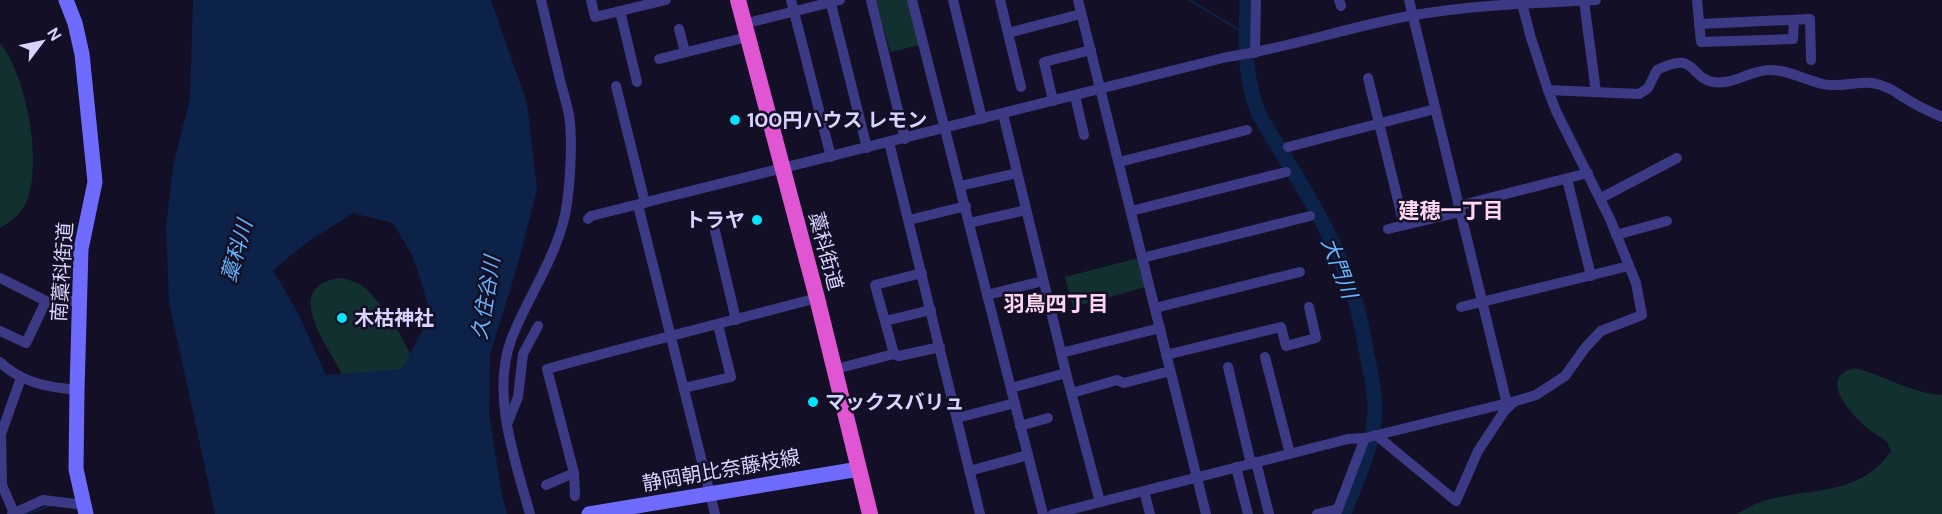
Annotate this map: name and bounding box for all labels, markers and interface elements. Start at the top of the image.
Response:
north arrow [12,12,72,72]
text: N [42,24,66,45]
place label: 100円ハウス レモン [747,107,927,133]
marker: 100円ハウス レモン [728,113,742,127]
district label: 建穂一丁目 [1399,197,1504,225]
place label: トラヤ [685,207,745,233]
street label: 藁科街道 [803,209,849,293]
marker: トラヤ [750,213,764,227]
water label: 藁科川 [215,215,260,285]
street label: 南藁科街道 [46,221,78,323]
water label: 大門川 [1315,234,1364,304]
water label: 久住谷川 [466,252,507,342]
district label: 羽鳥四丁目 [1004,290,1109,318]
place label: 木枯神社 [354,305,434,331]
marker: 木枯神社 [335,311,349,325]
place label: マックスバリュ [825,389,964,415]
marker: マックスバリュ [806,395,820,409]
street label: 静岡朝比奈藤枝線 [640,443,802,497]

